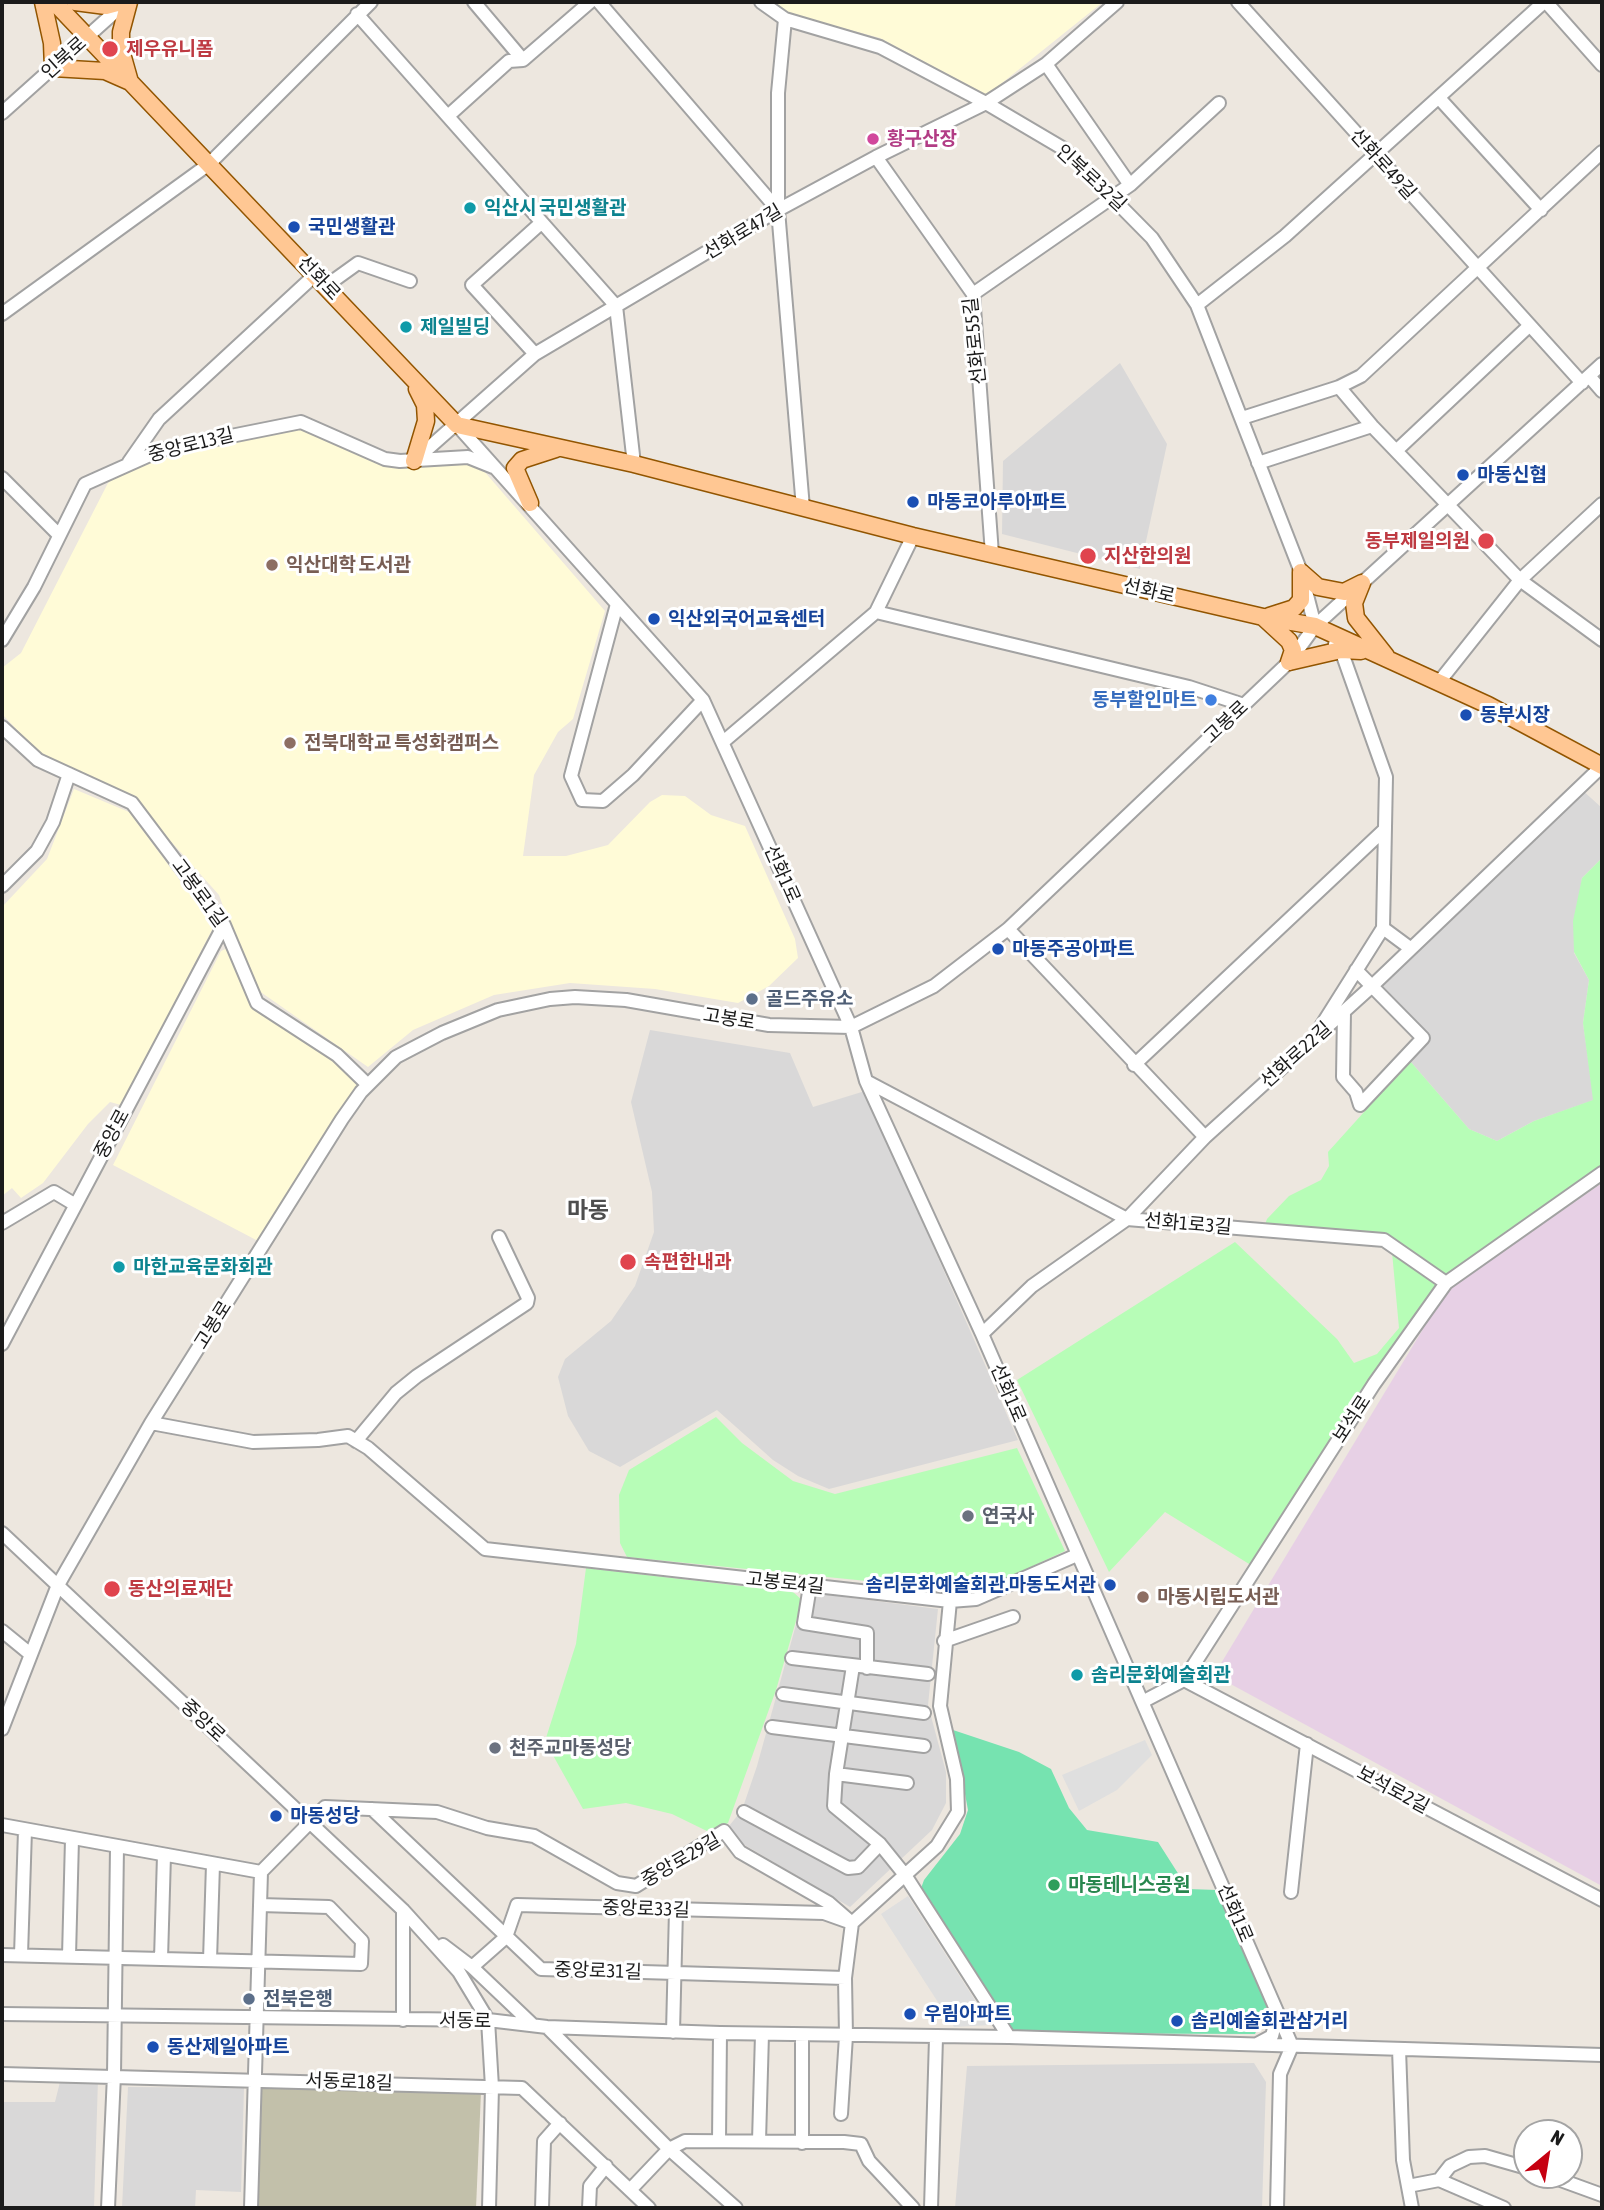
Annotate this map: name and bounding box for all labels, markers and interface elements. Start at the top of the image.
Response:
street label: 인북로 [37,32,91,84]
place label: 제우유니폼 [126,38,213,60]
marker: 제우유니폼 [100,39,120,59]
street label: 선화로49길 [1345,124,1421,204]
place label: 황구산장 [887,128,957,150]
marker: 황구산장 [865,131,881,147]
street label: 인북로32길 [1051,140,1131,216]
place label: 익산시 국민생활관 [484,197,626,219]
marker: 익산시 국민생활관 [462,200,478,216]
street label: 선화로47길 [700,200,786,264]
place label: 국민생활관 [308,216,395,238]
marker: 국민생활관 [286,219,302,235]
street label: 선화로 [293,251,345,305]
street label: 선화로55길 [959,296,991,386]
place label: 제일빌딩 [420,316,490,338]
marker: 제일빌딩 [398,319,414,335]
street label: 중앙로13길 [146,423,236,467]
place label: 마동신협 [1477,464,1547,486]
marker: 마동신협 [1455,467,1471,483]
place label: 마동코아루아파트 [927,491,1067,513]
marker: 마동코아루아파트 [905,494,921,510]
place label: 동부제일의원 [1365,530,1470,552]
marker: 동부제일의원 [1476,531,1496,551]
place label: 지산한의원 [1104,545,1191,567]
marker: 지산한의원 [1078,546,1098,566]
place label: 익산대학 도서관 [286,554,411,576]
marker: 익산대학 도서관 [264,557,280,573]
street label: 선화로 [1121,574,1177,608]
place label: 익산외국어교육센터 [668,608,825,630]
marker: 익산외국어교육센터 [646,611,662,627]
place label: 동부할인마트 [1092,689,1197,711]
marker: 동부할인마트 [1203,692,1219,708]
street label: 고봉로 [1199,696,1253,748]
place label: 동부시장 [1480,704,1550,726]
marker: 동부시장 [1458,707,1474,723]
place label: 전북대학교 특성화캠퍼스 [304,732,499,754]
marker: 전북대학교 특성화캠퍼스 [282,735,298,751]
street label: 선화1로 [759,841,805,907]
street label: 고봉로1길 [167,854,231,932]
place label: 마동주공아파트 [1012,938,1134,960]
marker: 마동주공아파트 [990,941,1006,957]
place label: 골드주유소 [766,988,853,1010]
marker: 골드주유소 [744,991,760,1007]
street label: 고봉로 [701,1004,757,1034]
street label: 선화로22길 [1256,1017,1336,1093]
street label: 중앙로 [90,1105,134,1163]
district label: 마동 [567,1197,609,1225]
street label: 선화1로3길 [1143,1209,1233,1239]
place label: 속편한내과 [644,1251,731,1273]
marker: 속편한내과 [618,1252,638,1272]
place label: 마한교육문화회관 [133,1256,273,1278]
marker: 마한교육문화회관 [111,1259,127,1275]
street label: 고봉로 [189,1297,237,1353]
street label: 선화1로 [986,1360,1030,1426]
street label: 보석로 [1328,1391,1376,1447]
place label: 연국사 [982,1505,1034,1527]
marker: 연국사 [960,1508,976,1524]
street label: 고봉로4길 [745,1568,825,1598]
place label: 솜리문화예술회관.마동도서관 [865,1574,1096,1596]
marker: 솜리문화예술회관.마동도서관 [1102,1577,1118,1593]
place label: 동산의료재단 [128,1578,233,1600]
marker: 동산의료재단 [102,1579,122,1599]
place label: 마동시립도서관 [1157,1586,1279,1608]
marker: 마동시립도서관 [1135,1589,1151,1605]
place label: 솜리문화예술회관 [1091,1664,1231,1686]
marker: 솜리문화예술회관 [1069,1667,1085,1683]
street label: 중앙로 [176,1695,230,1747]
place label: 천주교마동성당 [509,1737,631,1759]
marker: 천주교마동성당 [487,1740,503,1756]
street label: 보석로2길 [1353,1761,1433,1819]
place label: 마동성당 [290,1805,360,1827]
marker: 마동성당 [268,1808,284,1824]
street label: 중앙로29길 [637,1828,725,1892]
place label: 마동테니스공원 [1068,1874,1190,1896]
marker: 마동테니스공원 [1046,1877,1062,1893]
street label: 선화1로 [1213,1880,1257,1946]
street label: 중앙로33길 [602,1896,690,1922]
street label: 중앙로31길 [554,1958,642,1984]
place label: 전북은행 [263,1988,333,2010]
marker: 전북은행 [241,1991,257,2007]
place label: 우림아파트 [924,2003,1011,2025]
marker: 우림아파트 [902,2006,918,2022]
street label: 서동로 [439,2009,491,2033]
place label: 솜리예술회관삼거리 [1191,2010,1348,2032]
marker: 솜리예술회관삼거리 [1169,2013,1185,2029]
place label: 동산제일아파트 [167,2036,289,2058]
marker: 동산제일아파트 [145,2039,161,2055]
street label: 서동로18길 [305,2069,393,2095]
north arrow [1513,2119,1583,2189]
text: N [1547,2125,1568,2150]

